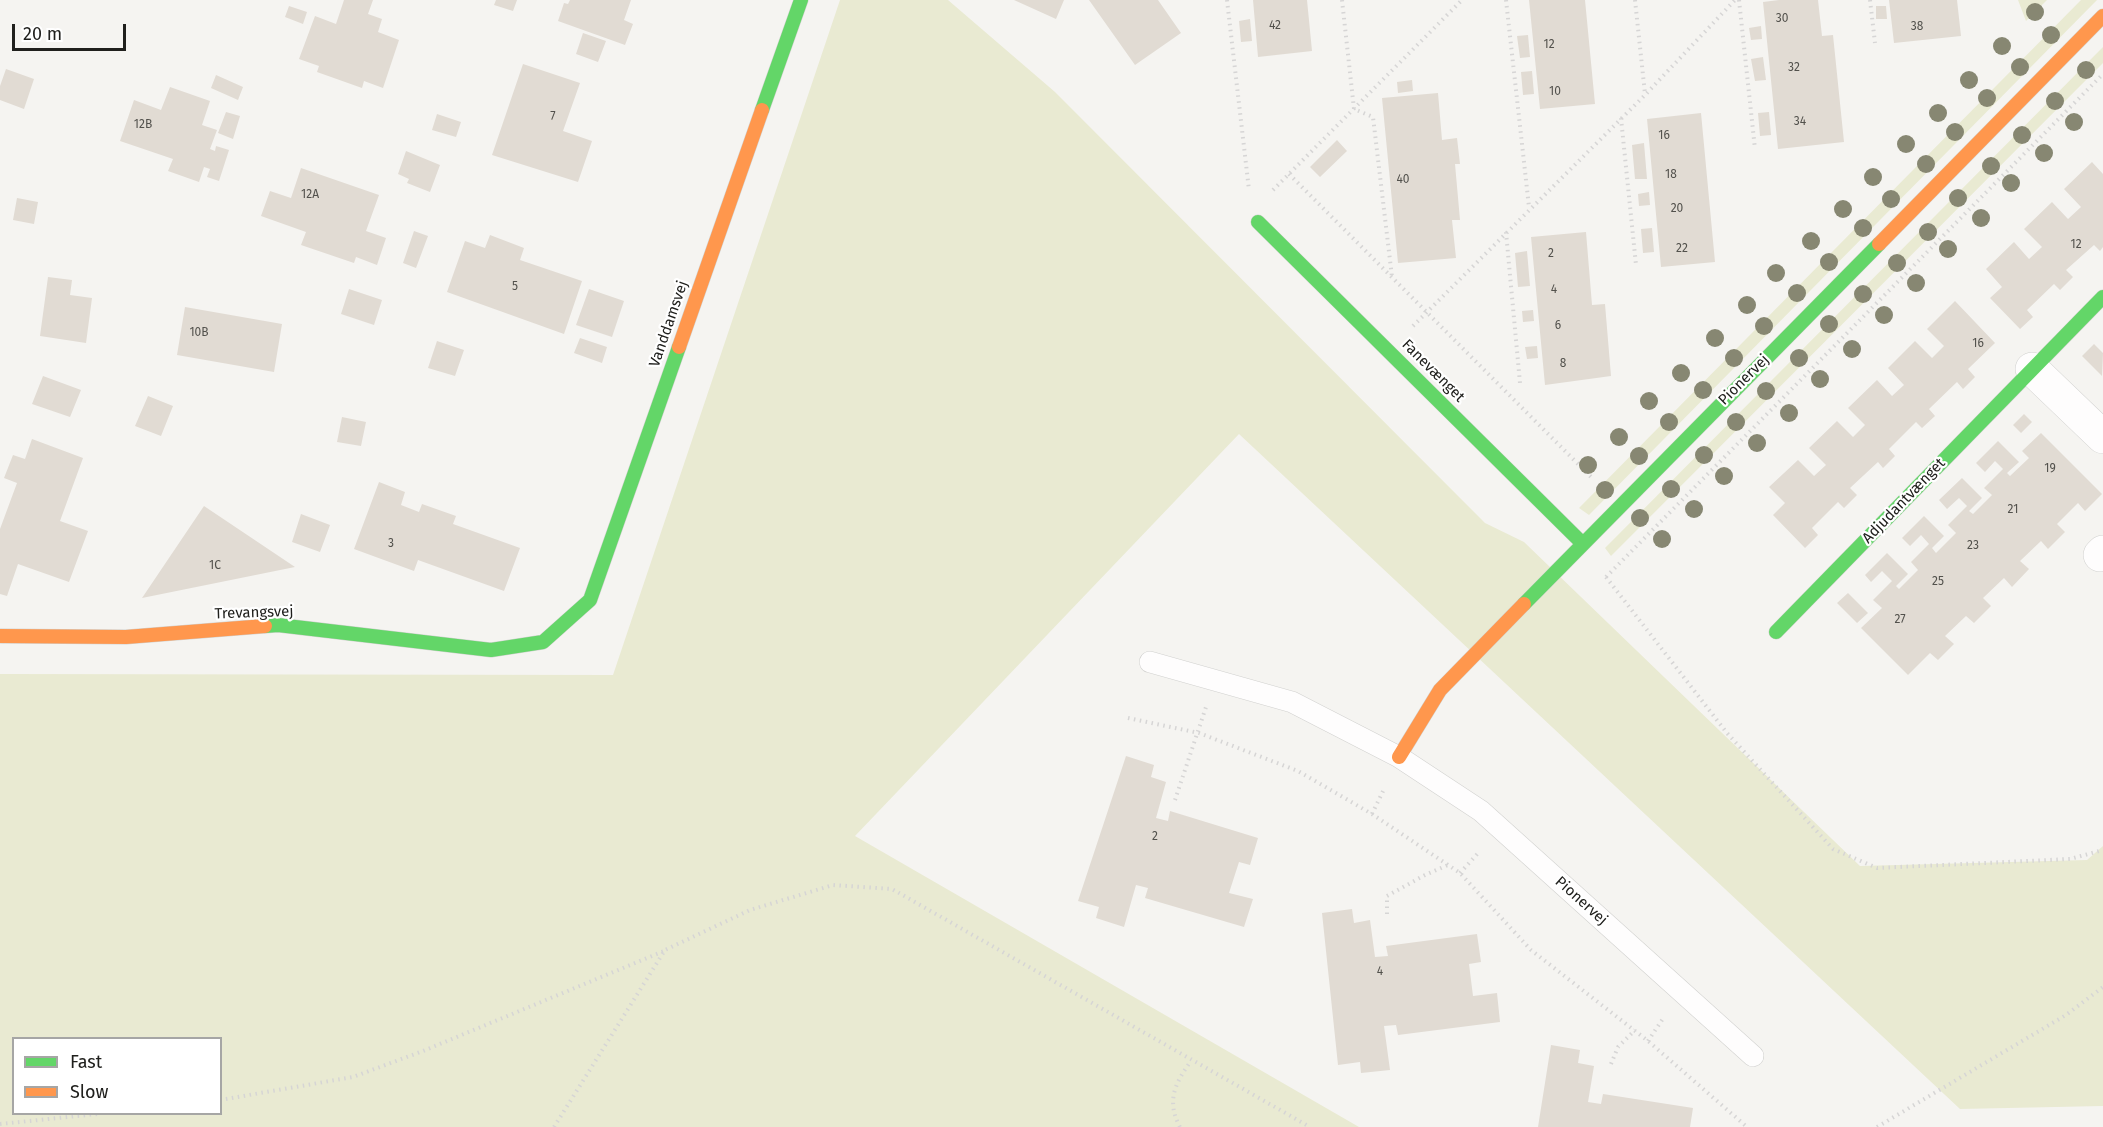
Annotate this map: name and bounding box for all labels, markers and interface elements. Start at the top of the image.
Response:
scale bar [15,12,129,50]
house number: 30 [1776,12,1788,26]
house number: 42 [1269,19,1281,33]
house number: 38 [1911,20,1923,34]
text: 20 m [23,23,62,45]
house number: 12 [1543,38,1555,52]
house number: 32 [1788,61,1800,75]
house number: 10 [1549,85,1561,99]
house number: 7 [550,110,556,124]
house number: 34 [1794,115,1806,129]
house number: 12B [134,118,152,132]
house number: 16 [1658,129,1670,143]
house number: 18 [1665,168,1677,182]
house number: 40 [1396,173,1410,187]
house number: 12A [301,188,319,202]
house number: 20 [1671,202,1683,216]
house number: 12 [2070,238,2082,252]
house number: 22 [1676,242,1688,256]
house number: 2 [1548,247,1554,261]
street label: Vanddamsvej [646,278,692,370]
house number: 5 [512,280,518,294]
house number: 4 [1551,283,1557,297]
house number: 6 [1555,319,1561,333]
house number: 10B [189,326,209,340]
street label: Fanevænget [1398,336,1468,406]
house number: 16 [1972,337,1984,351]
street label: Pionervej [1715,351,1773,409]
house number: 8 [1560,357,1566,371]
street label: Adjudantvænget [1859,455,1949,547]
house number: 19 [2044,462,2056,476]
house number: 21 [2008,503,2018,517]
house number: 3 [388,537,394,551]
house number: 23 [1967,539,1979,553]
house number: 1C [209,559,221,573]
house number: 25 [1932,575,1944,589]
street label: Trevangsvej [214,603,294,623]
house number: 27 [1894,613,1906,627]
house number: 2 [1152,830,1158,844]
street label: Pionervej [1551,873,1611,929]
house number: 4 [1377,965,1383,979]
legend [12,1037,222,1115]
text: Fast [70,1051,102,1073]
text: Slow [70,1081,108,1103]

